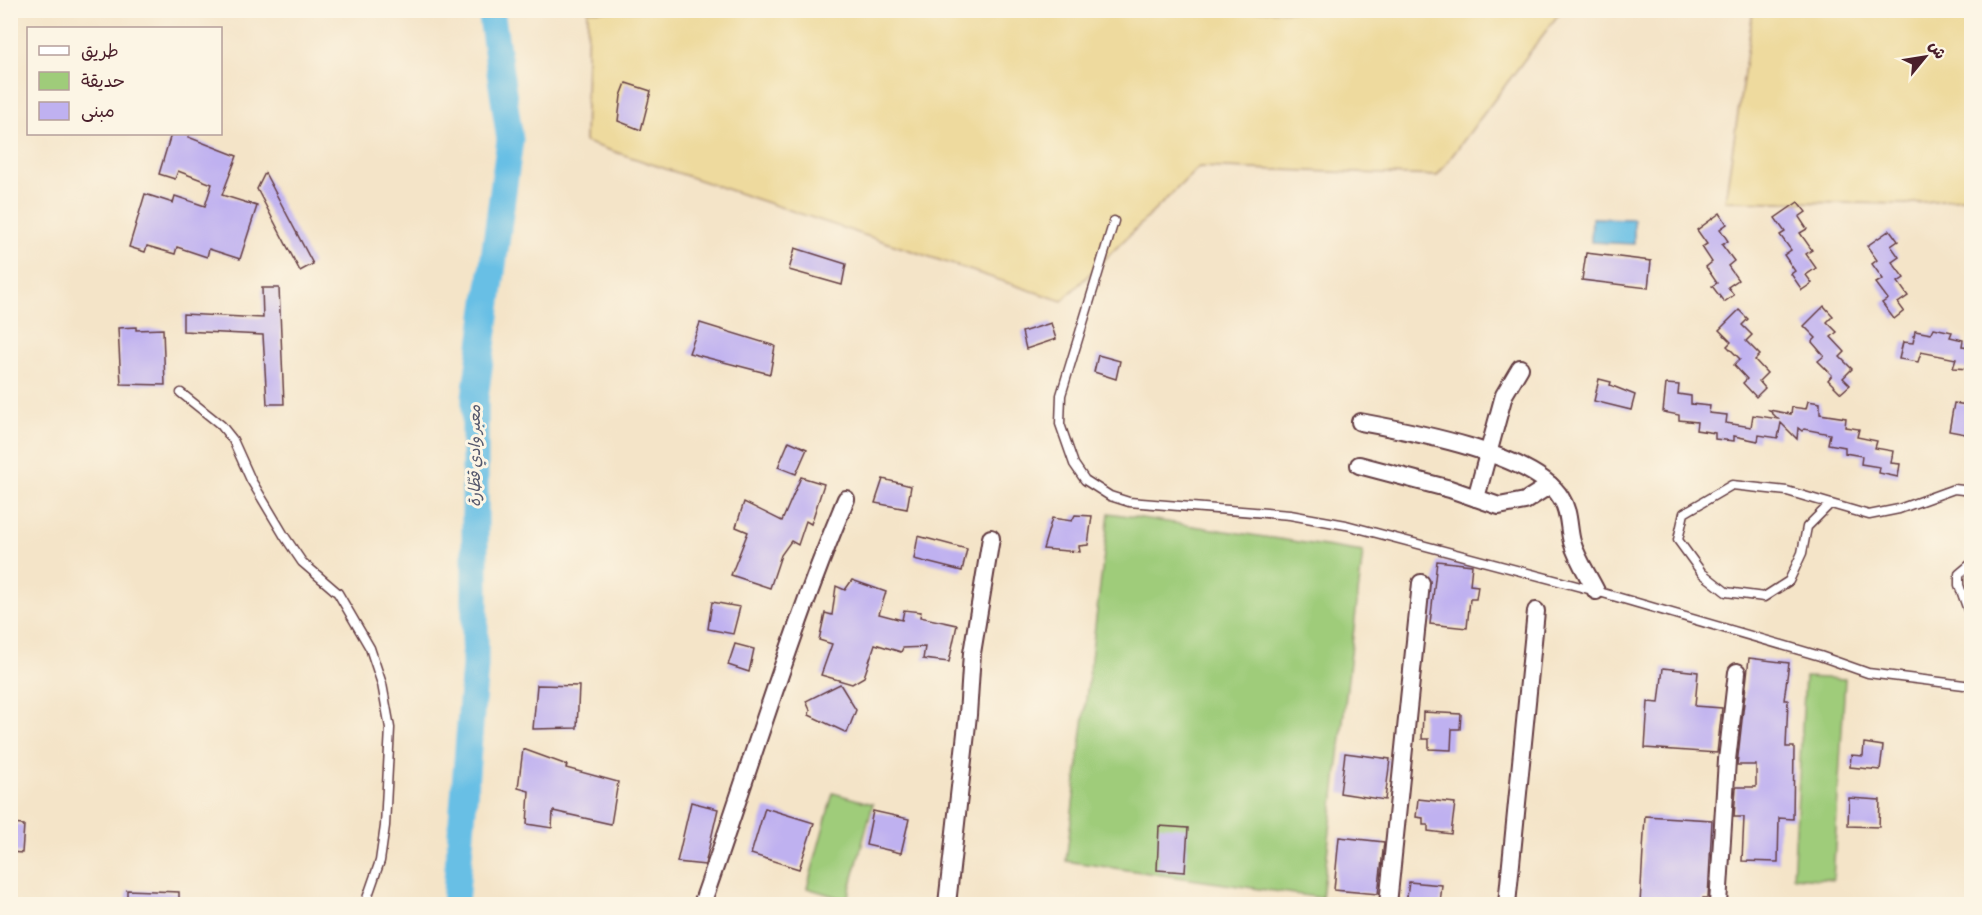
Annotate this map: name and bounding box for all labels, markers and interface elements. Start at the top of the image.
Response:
legend [27,27,222,135]
north arrow [1895,27,1955,87]
text: ش [1924,37,1950,63]
text: طريق [81,40,119,63]
text: حديقة [81,70,125,93]
text: مبنى [81,100,115,123]
water label: معبر وادي قطّارة [465,404,486,507]

